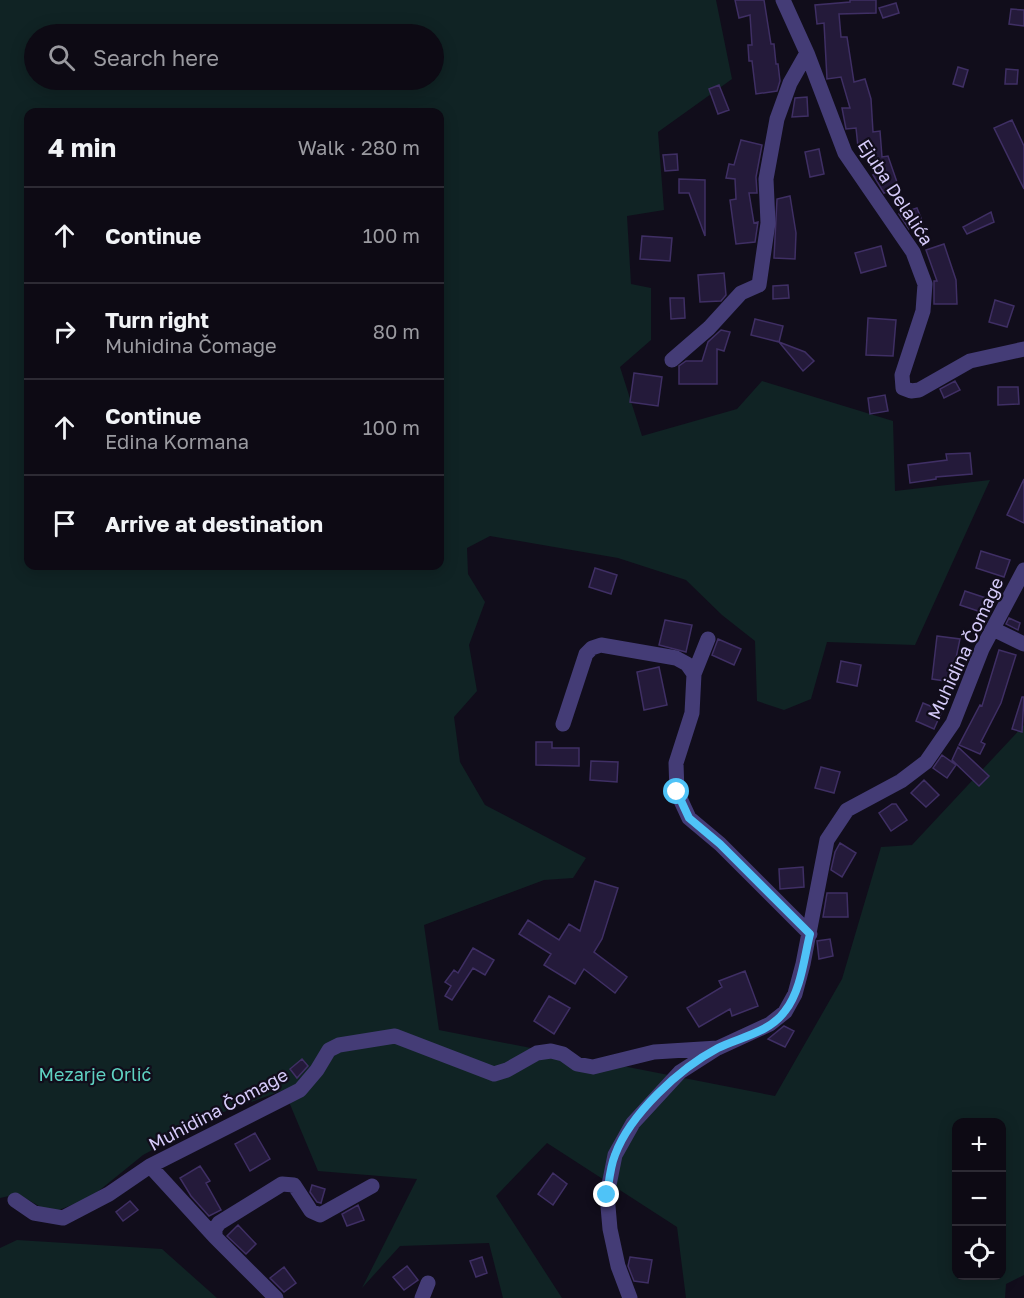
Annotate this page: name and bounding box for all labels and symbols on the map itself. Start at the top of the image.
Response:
street label: Ejuba Delalića [854,135,938,249]
street label: Muhidina Čomage [922,573,1008,723]
route start [663,778,689,804]
park label: Mezarje Orlić [39,1063,152,1085]
street label: Muhidina Čomage [145,1063,291,1155]
route end [593,1181,619,1207]

